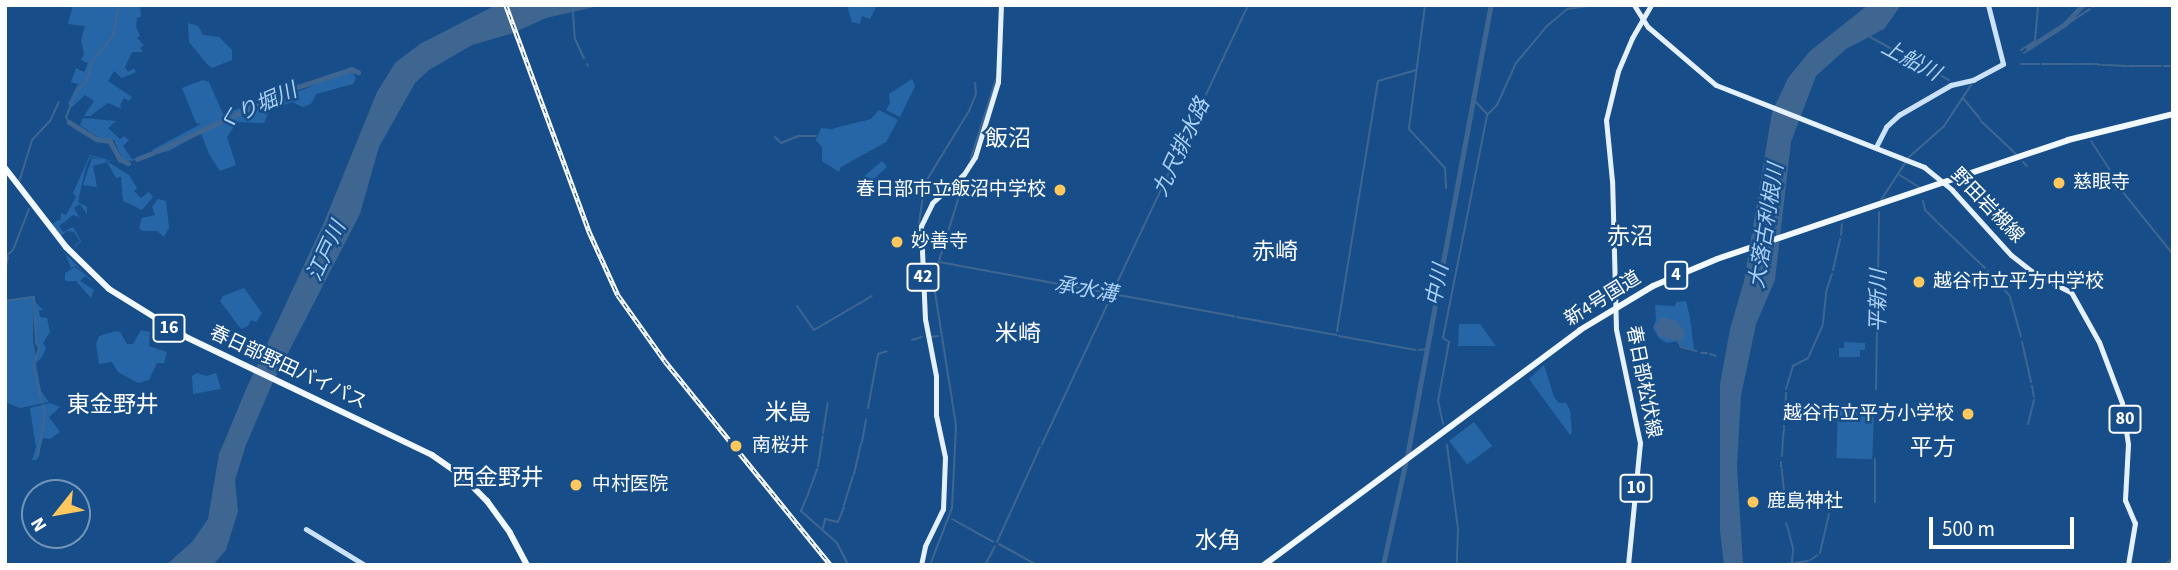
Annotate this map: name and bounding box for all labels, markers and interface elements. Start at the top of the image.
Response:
water label: 上船川 [1877,34,1945,86]
water label: くり堀川 [214,77,300,135]
water label: 九尺排水路 [1147,94,1215,200]
district label: 飯沼 [985,125,1031,153]
water label: 大落古利根川 [1744,162,1788,290]
street label: 野田岩槻線 [1946,164,2028,248]
place label: 慈眼寺 [2073,172,2130,194]
marker: 慈眼寺 [2051,175,2067,191]
place label: 春日部市立飯沼中学校 [856,179,1046,201]
marker: 春日部市立飯沼中学校 [1052,182,1068,198]
water label: 江戸川 [301,217,351,285]
district label: 赤沼 [1607,223,1653,251]
place label: 妙善寺 [911,231,968,253]
marker: 妙善寺 [889,234,905,250]
district label: 赤崎 [1252,238,1298,266]
road number: 4 [1664,260,1688,290]
road number: 42 [906,262,940,292]
water label: 中川 [1421,262,1453,308]
street label: 新4号国道 [1561,267,1645,331]
water label: 平新川 [1865,269,1891,333]
water label: 承水溝 [1053,271,1119,307]
place label: 越谷市立平方中学校 [1933,271,2104,293]
marker: 越谷市立平方中学校 [1911,274,1927,290]
road number: 16 [152,314,186,342]
district label: 米崎 [995,320,1041,348]
street label: 春日部野田バイパス [206,322,370,414]
street label: 春日部松伏線 [1621,324,1665,440]
district label: 東金野井 [67,391,159,419]
district label: 米島 [765,399,811,427]
place label: 越谷市立平方小学校 [1783,403,1954,425]
road number: 80 [2108,404,2142,433]
marker: 越谷市立平方小学校 [1960,406,1976,422]
district label: 平方 [1910,434,1956,462]
place label: 南桜井 [752,435,809,457]
marker: 南桜井 [726,436,746,456]
district label: 西金野井 [452,464,544,492]
place label: 中村医院 [592,474,668,496]
road number: 10 [1618,474,1654,502]
marker: 中村医院 [566,475,586,495]
north arrow [21,479,91,549]
place label: 鹿島神社 [1767,491,1843,513]
marker: 鹿島神社 [1745,494,1761,510]
scale bar [1933,504,2078,548]
text: N [24,512,54,536]
text: 500 m [1942,514,1995,544]
district label: 水角 [1195,527,1241,555]

